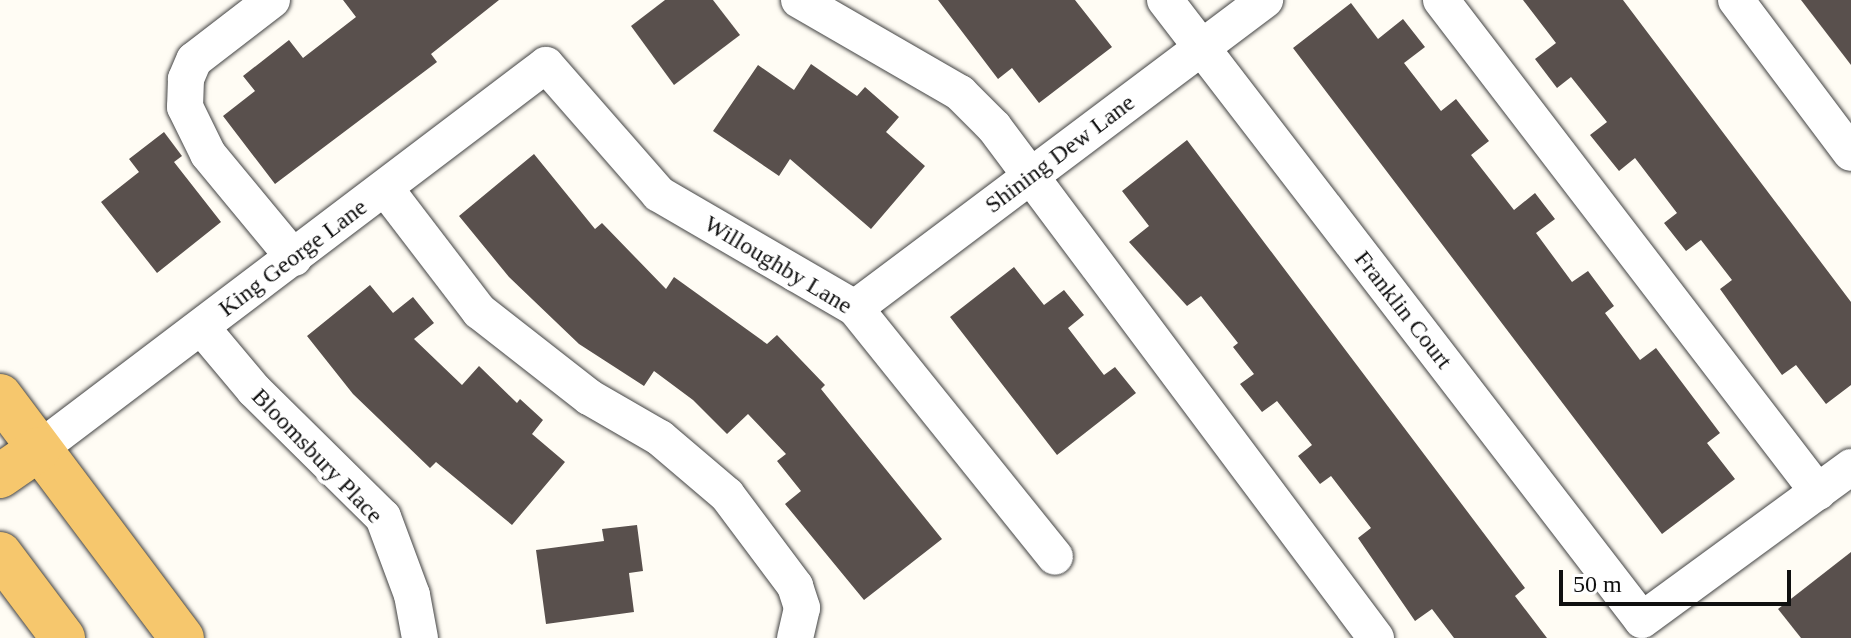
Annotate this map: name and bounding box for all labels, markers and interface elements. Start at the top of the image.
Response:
street label: Shining Dew Lane [979,88,1141,220]
street label: King George Lane [213,193,373,323]
street label: Willoughby Lane [699,209,857,321]
street label: Franklin Court [1348,245,1458,375]
street label: Bloomsbury Place [245,382,389,530]
scale bar [1563,554,1795,604]
text: 50 m [1573,571,1622,597]

